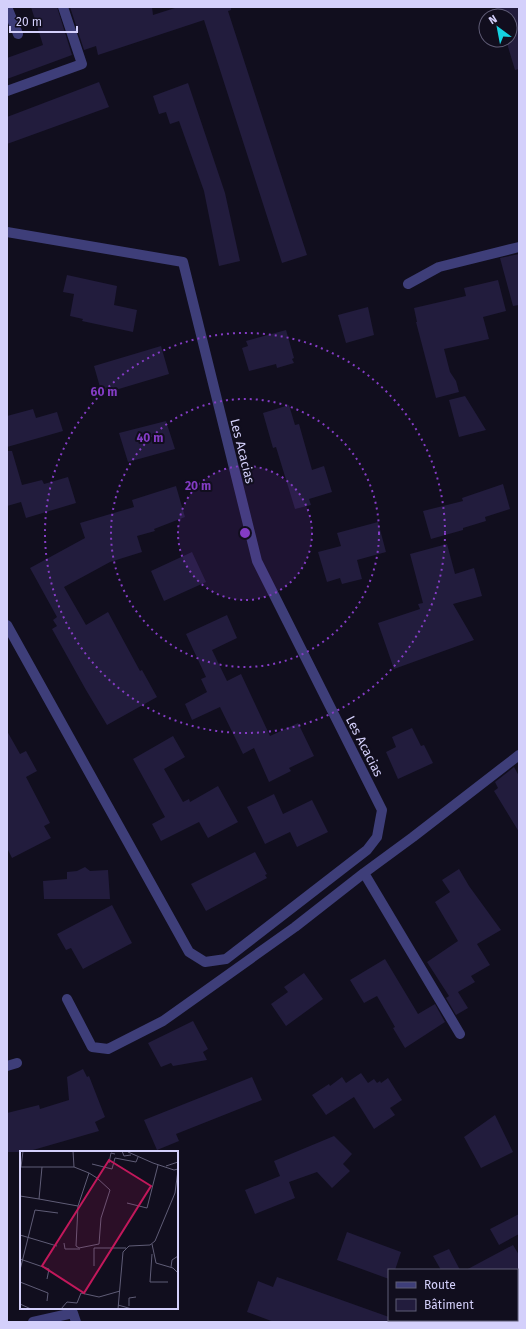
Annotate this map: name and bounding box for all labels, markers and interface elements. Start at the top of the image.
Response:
scale bar [10,8,77,34]
north arrow [478,8,518,48]
text: N [486,12,500,27]
text: 20 m [16,15,42,29]
text: 60 m [91,385,117,399]
street label: Les Acacias [227,417,258,485]
text: 40 m [137,431,163,445]
text: 20 m [185,479,211,493]
centre of rings [238,526,252,540]
street label: Les Acacias [343,713,386,779]
inset map [20,1151,178,1309]
legend [388,1269,518,1321]
text: Route [424,1278,456,1292]
text: Bâtiment [424,1298,474,1312]

